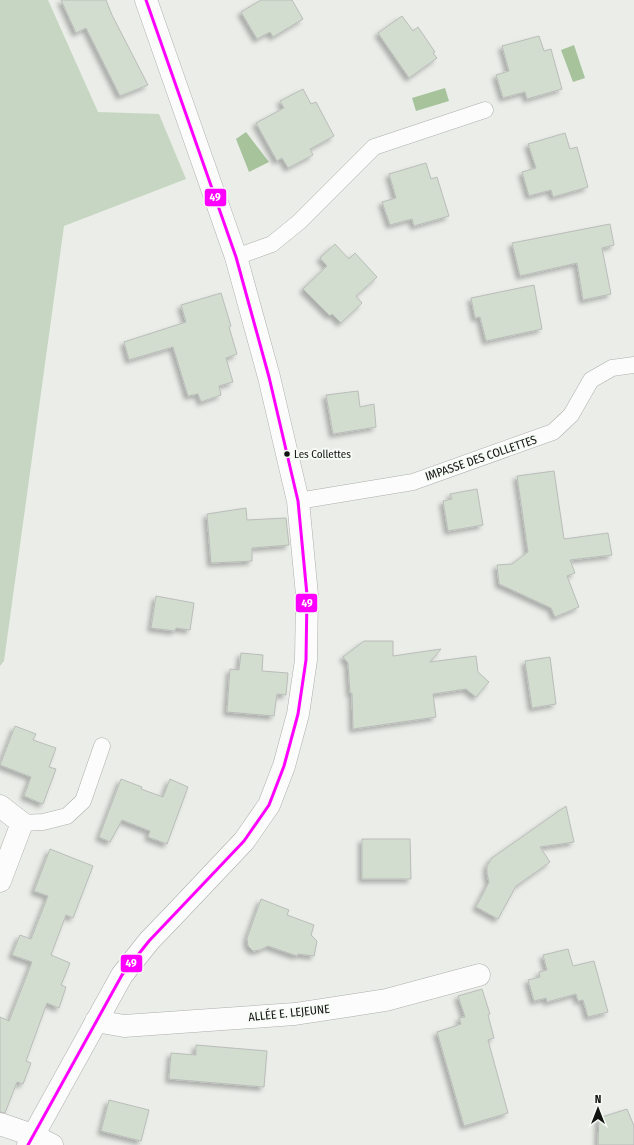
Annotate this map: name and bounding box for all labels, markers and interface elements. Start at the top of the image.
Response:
line badge: 49 [204,188,227,207]
text: 49 [209,191,221,204]
street label: IMPASSE DES COLLETTES [423,432,539,484]
place label: Les Collettes [294,448,351,461]
marker: Les Collettes [282,449,292,459]
line badge: 49 [295,593,318,613]
text: 49 [301,597,313,610]
line badge: 49 [120,954,143,973]
text: 49 [125,957,137,970]
street label: ALLÉE E. LEJEUNE [248,1001,331,1024]
north arrow [578,1089,618,1129]
text: N [595,1093,601,1106]

